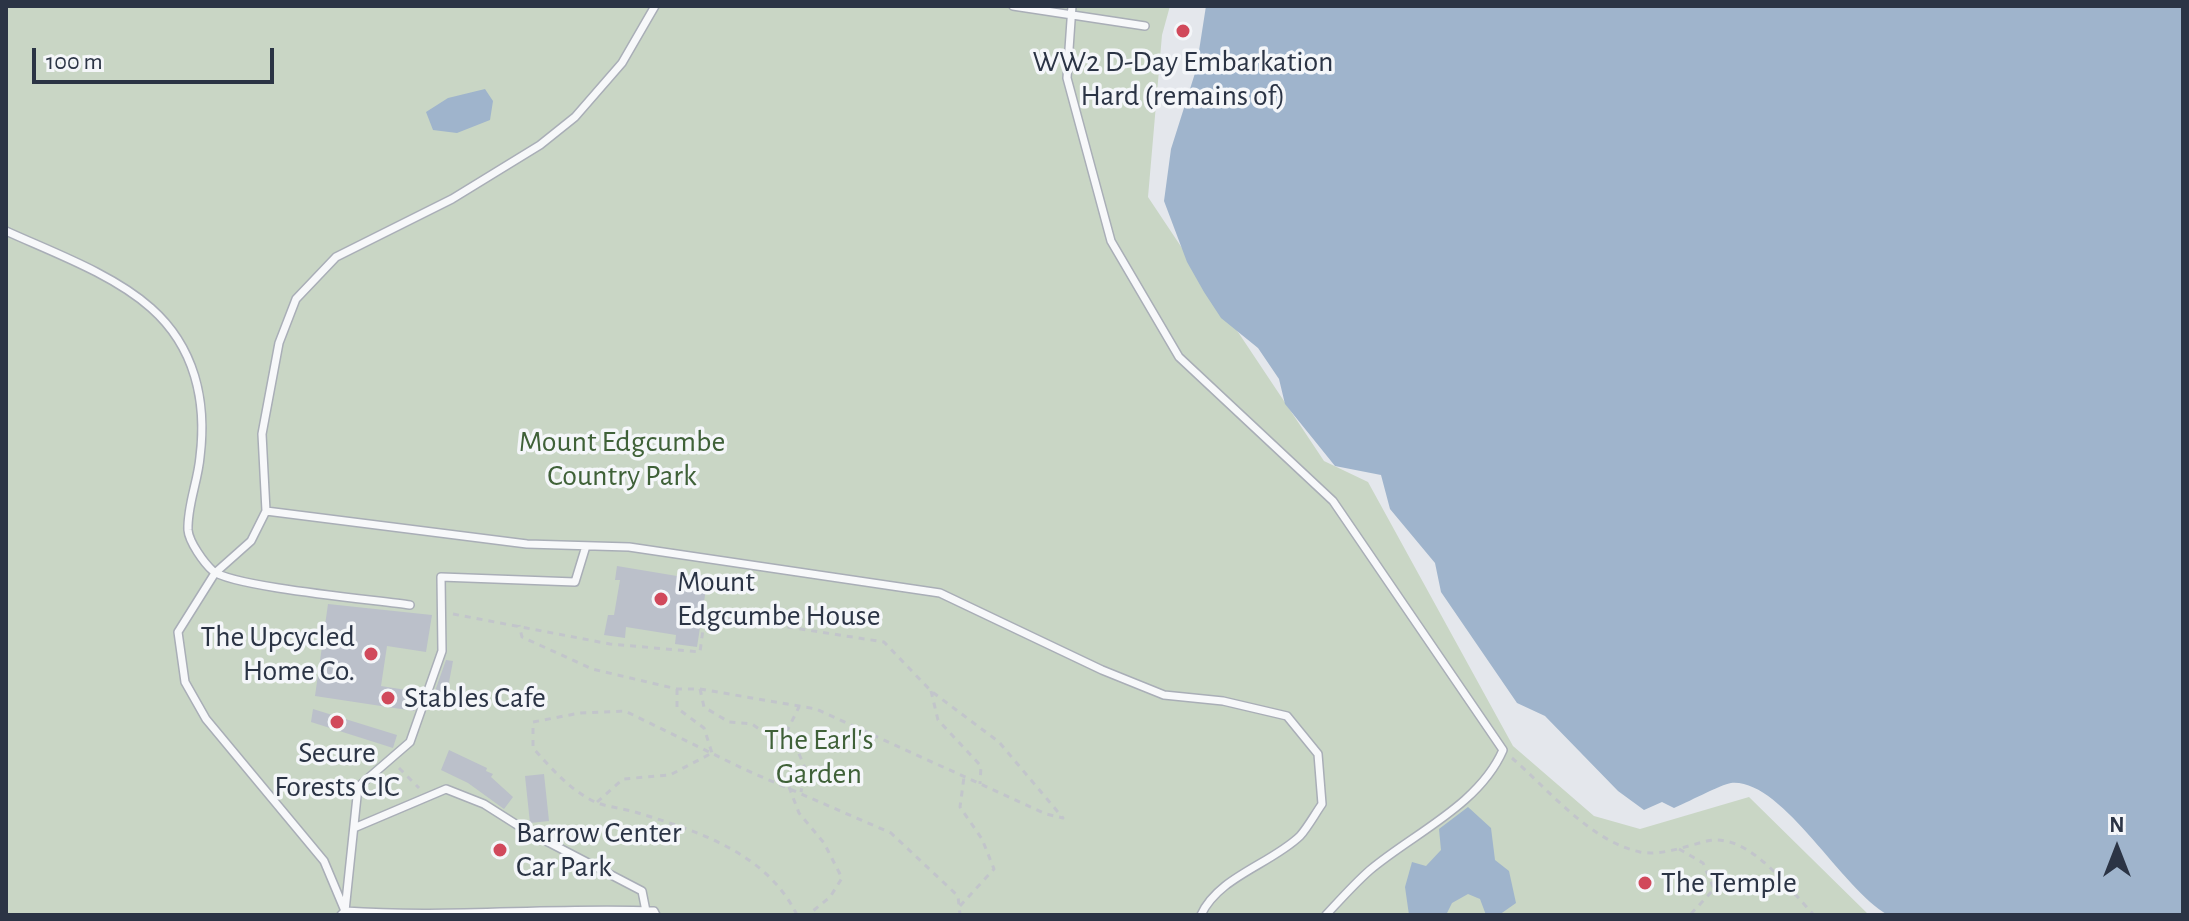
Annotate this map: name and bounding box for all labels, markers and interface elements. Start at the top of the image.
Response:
marker: WW2 D-Day Embarkation Hard (remains of) [1174,22,1192,40]
scale bar [36,32,278,82]
place label: WW2 D-Day Embarkation Hard (remains of) [1032,44,1334,114]
text: 100 m [46,50,103,74]
park label: Mount Edgcumbe Country Park [519,424,725,494]
place label: Mount Edgcumbe House [677,564,880,634]
marker: Mount Edgcumbe House [652,590,670,608]
place label: The Upcycled Home Co. [201,619,355,690]
marker: The Upcycled Home Co. [362,645,380,663]
place label: Stables Cafe [404,680,546,716]
marker: Stables Cafe [379,689,397,707]
marker: Secure Forests CIC [328,713,346,731]
park label: The Earl's Garden [764,722,874,792]
place label: Secure Forests CIC [274,735,400,806]
north arrow [2077,809,2157,889]
text: N [2109,814,2125,836]
place label: Barrow Center Car Park [516,815,681,886]
marker: Barrow Center Car Park [491,841,509,859]
place label: The Temple [1661,865,1797,901]
marker: The Temple [1636,874,1654,892]

